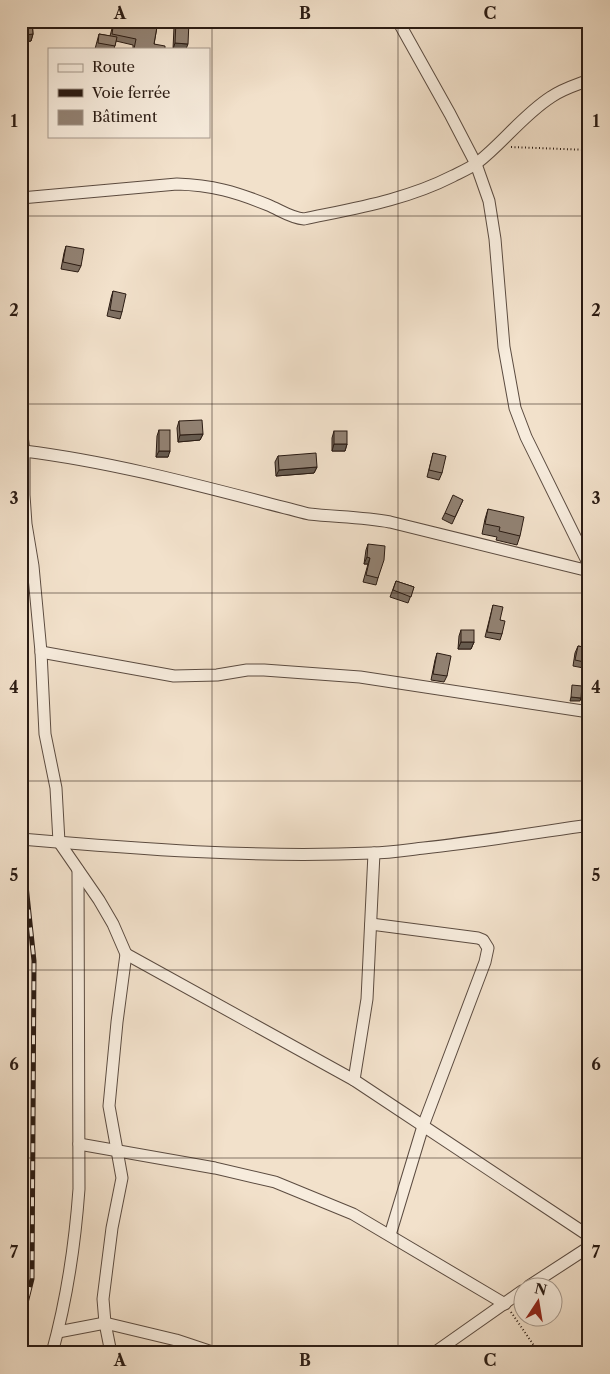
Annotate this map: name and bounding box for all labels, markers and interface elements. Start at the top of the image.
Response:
text: A [113,3,127,23]
text: B [299,3,311,23]
text: C [484,3,496,23]
legend [48,48,210,138]
text: Route [92,57,135,76]
text: Voie ferrée [91,83,170,102]
text: Bâtiment [92,107,158,126]
text: 1 [10,111,18,131]
text: 1 [592,111,600,131]
text: 2 [9,300,19,320]
text: 2 [591,300,601,320]
text: 3 [9,488,19,508]
text: 3 [591,488,601,508]
text: 4 [9,677,19,697]
text: 4 [591,677,601,697]
text: 5 [10,865,19,885]
text: 5 [592,865,601,885]
text: 6 [9,1054,19,1074]
text: 6 [591,1054,601,1074]
text: 7 [10,1242,19,1262]
text: 7 [592,1242,601,1262]
north arrow [512,1276,562,1326]
text: N [533,1279,549,1299]
text: A [113,1350,127,1370]
text: B [299,1350,311,1370]
text: C [484,1350,496,1370]

